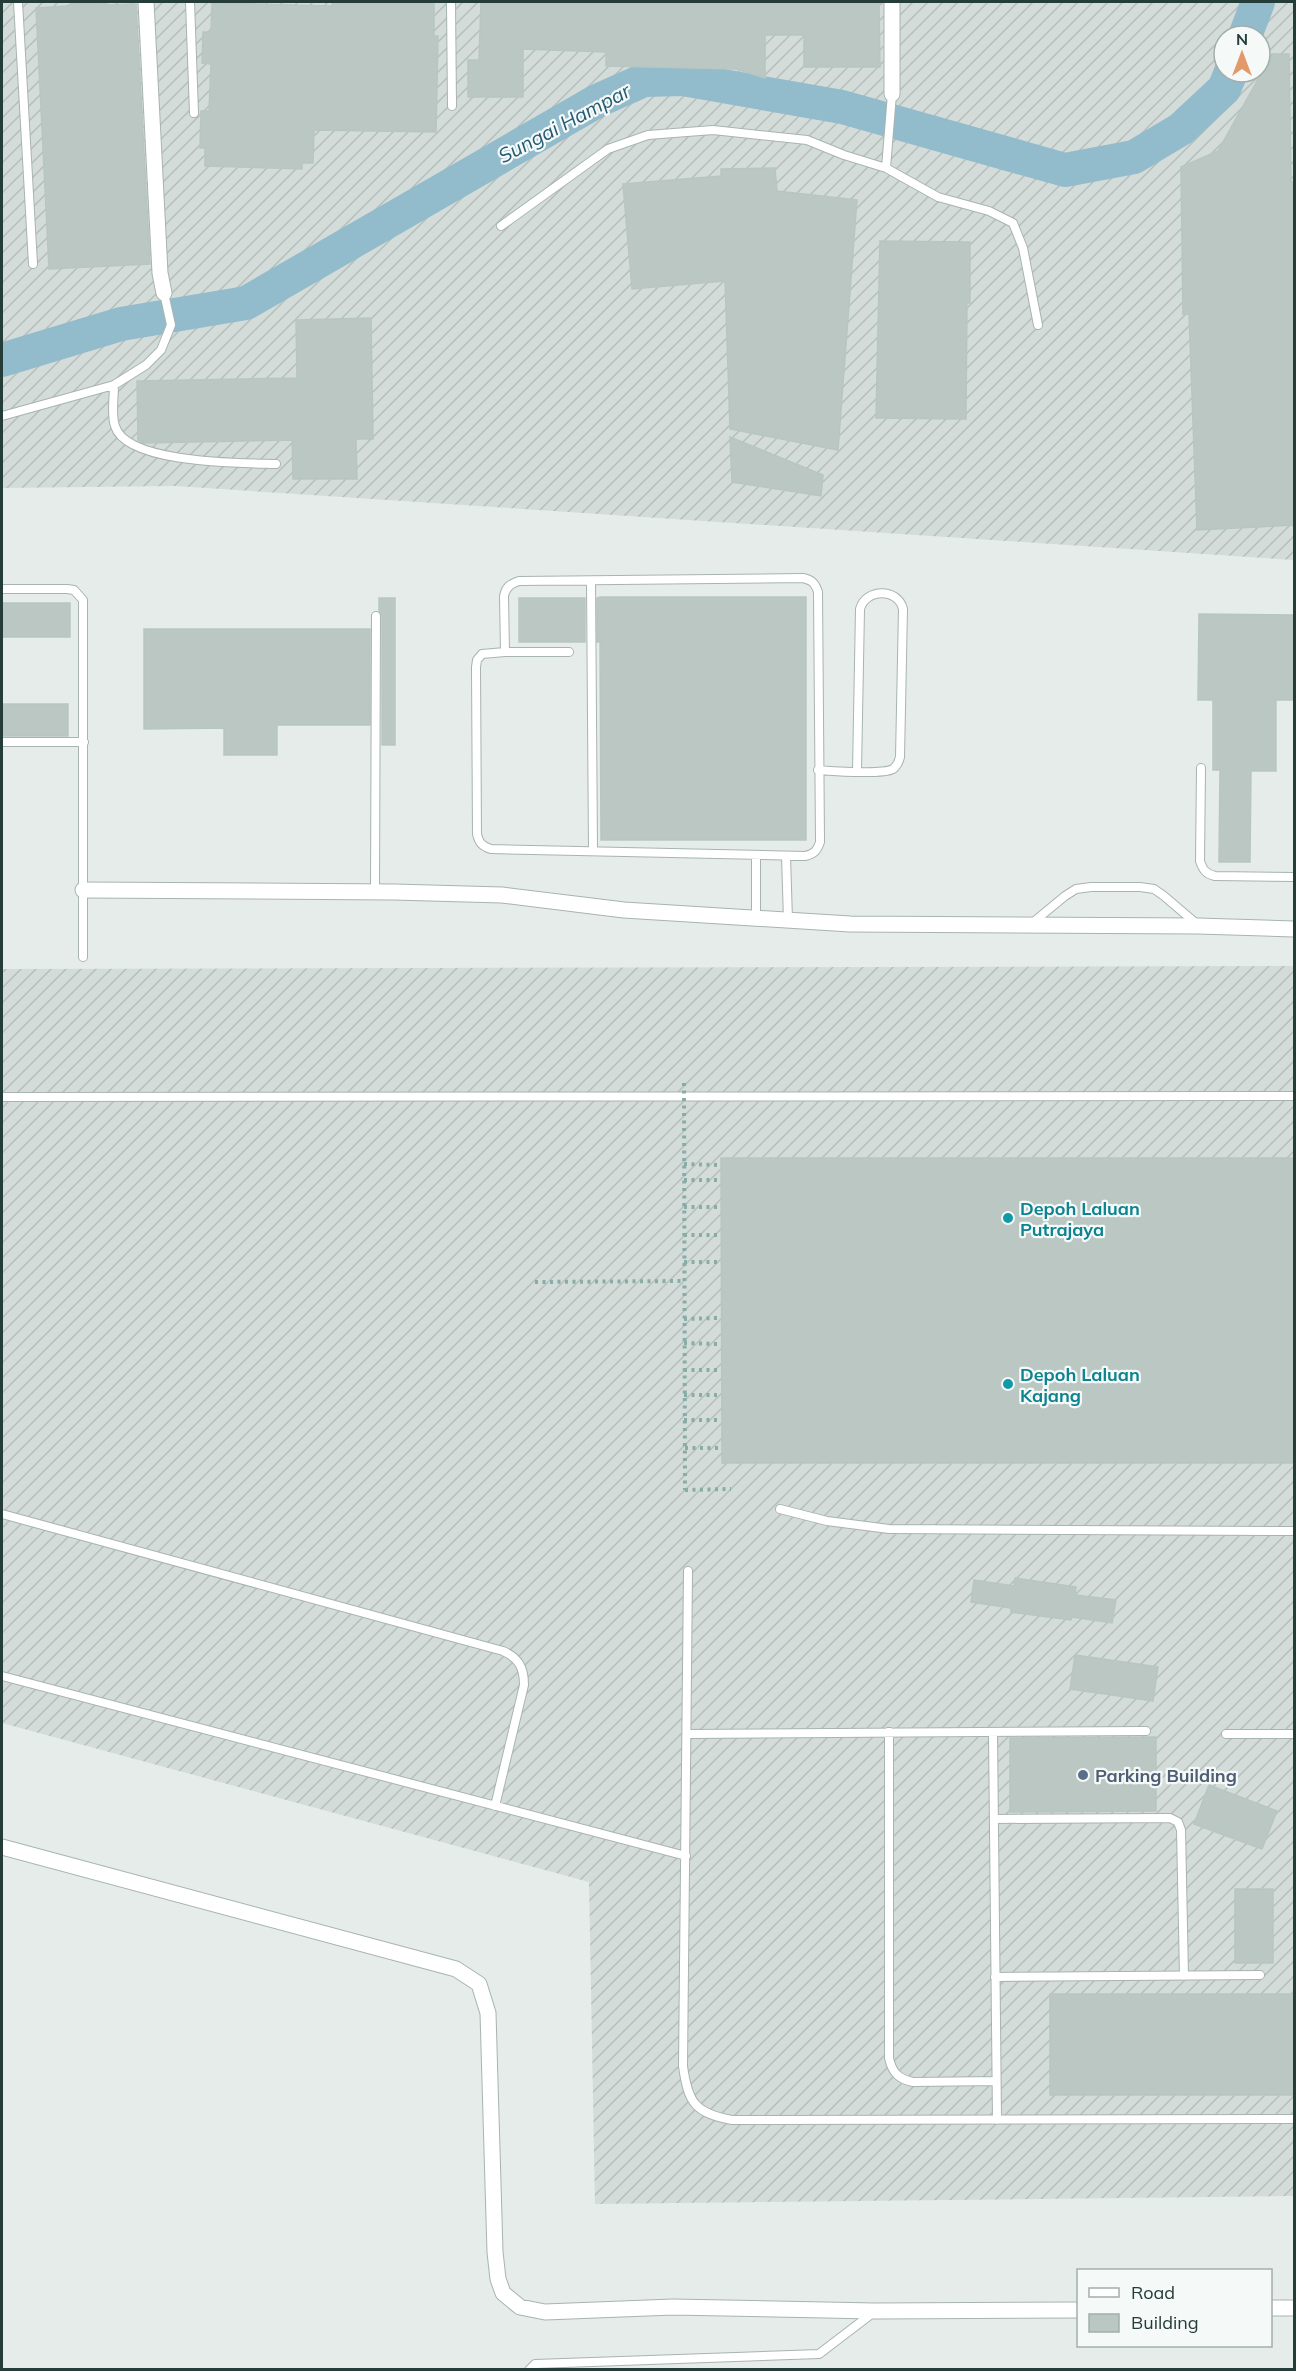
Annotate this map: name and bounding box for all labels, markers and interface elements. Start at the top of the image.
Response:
north arrow [1212,24,1272,84]
text: N [1236,29,1248,49]
water label: Sungai Hampar [494,77,635,168]
place label: Depoh Laluan Putrajaya [1020,1197,1140,1241]
marker: Depoh Laluan Putrajaya [1001,1211,1015,1225]
place label: Depoh Laluan Kajang [1020,1363,1140,1407]
marker: Depoh Laluan Kajang [1001,1377,1015,1391]
place label: Parking Building [1095,1764,1237,1787]
marker: Parking Building [1076,1768,1090,1782]
legend [1077,2269,1272,2347]
text: Road [1131,2281,1175,2304]
text: Building [1131,2311,1199,2334]

